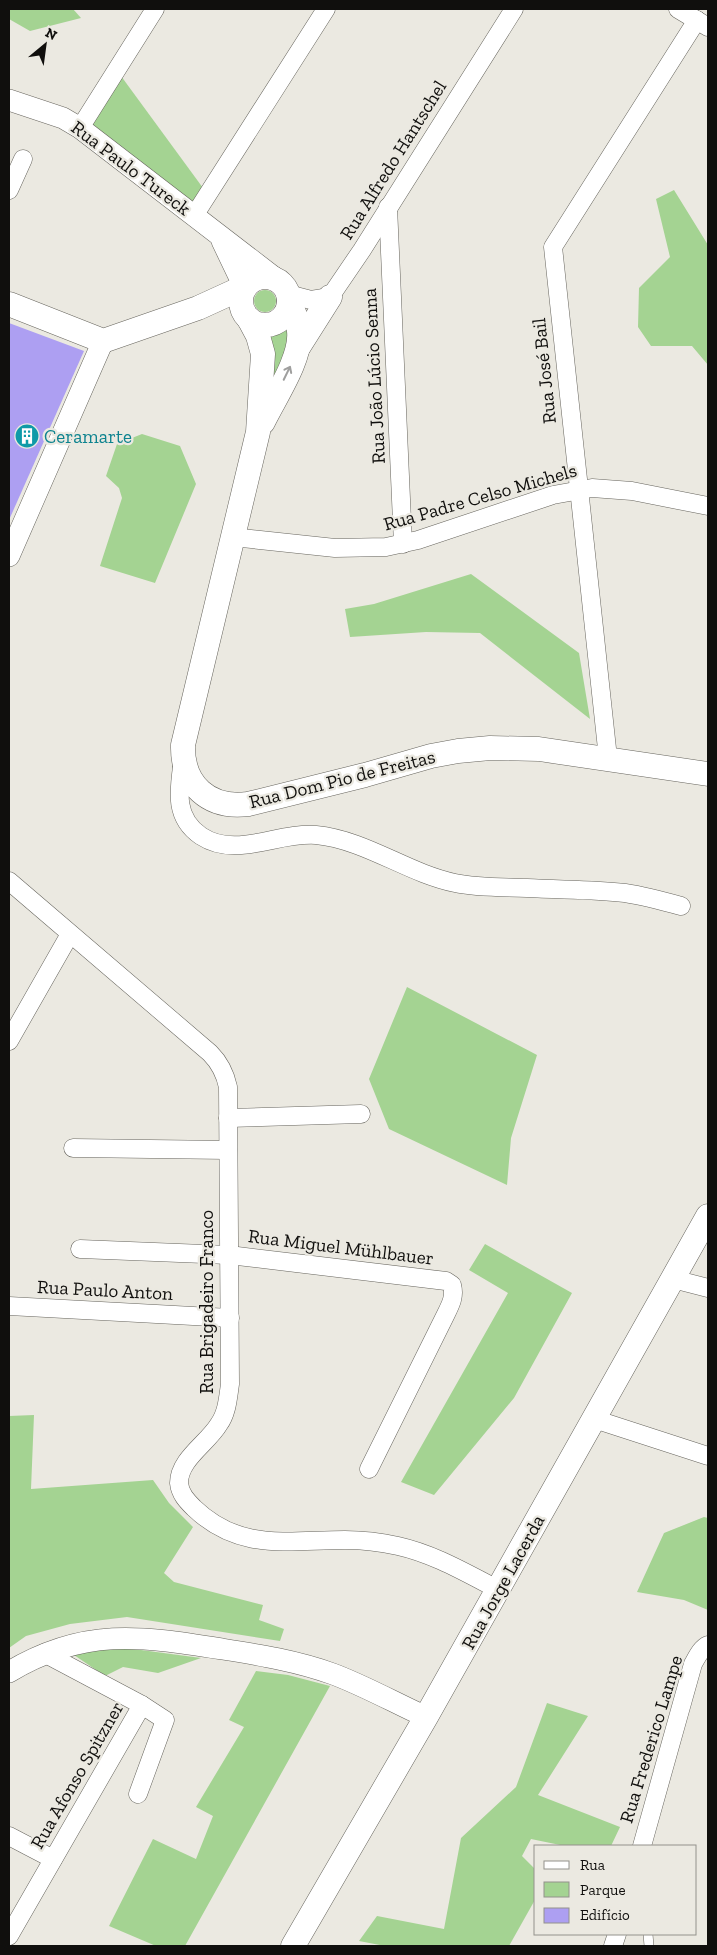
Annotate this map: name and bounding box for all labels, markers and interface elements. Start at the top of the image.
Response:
north arrow [20,20,70,70]
text: N [42,24,60,44]
street label: Rua Alfredo Hantschel [335,76,451,244]
street label: Rua Paulo Tureck [67,116,195,220]
street label: Rua João Lúcio Senna [358,288,390,464]
street label: Rua José Bail [527,317,561,425]
one-way arrow [283,366,293,381]
building icon: Ceramarte [14,423,40,449]
place label: Ceramarte [44,425,132,448]
street label: Rua Padre Celso Michels [381,458,579,536]
street label: Rua Dom Pio de Freitas [247,745,437,813]
street label: Rua Brigadeiro Franco [195,1210,218,1394]
street label: Rua Miguel Mühlbauer [247,1224,435,1270]
street label: Rua Paulo Anton [37,1275,174,1305]
street label: Rua Jorge Lacerda [457,1511,549,1653]
street label: Rua Frederico Lampe [615,1652,687,1826]
street label: Rua Afonso Spitzner [26,1697,128,1853]
legend [534,1845,697,1935]
text: Rua [580,1856,605,1874]
text: Parque [580,1881,626,1899]
text: Edifício [580,1906,630,1924]

